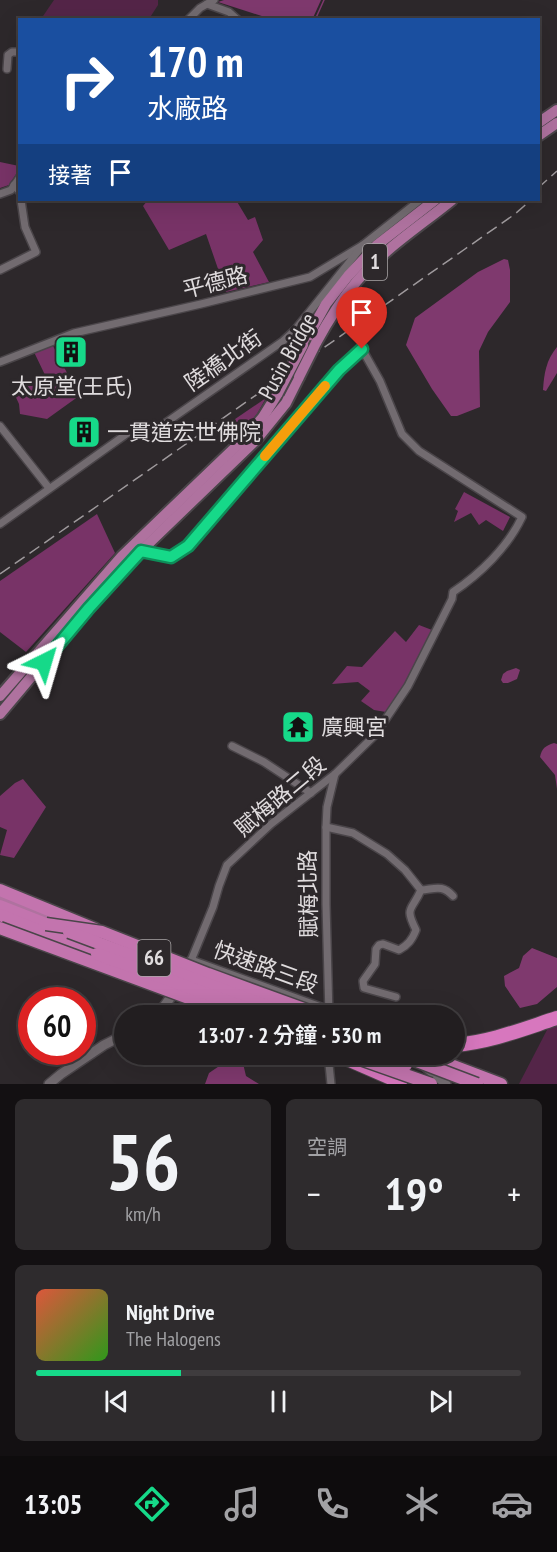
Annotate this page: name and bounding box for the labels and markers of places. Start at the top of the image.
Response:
pin [336,287,387,349]
building icon: 太原堂(王氏) [53,334,89,370]
place label: 太原堂(王氏) [11,372,132,400]
building icon: 一貫道宏世佛院 [66,414,102,450]
place label: 一貫道宏世佛院 [107,418,261,446]
temple icon: 廣興宮 [280,709,316,745]
place label: 廣興宮 [321,713,387,741]

